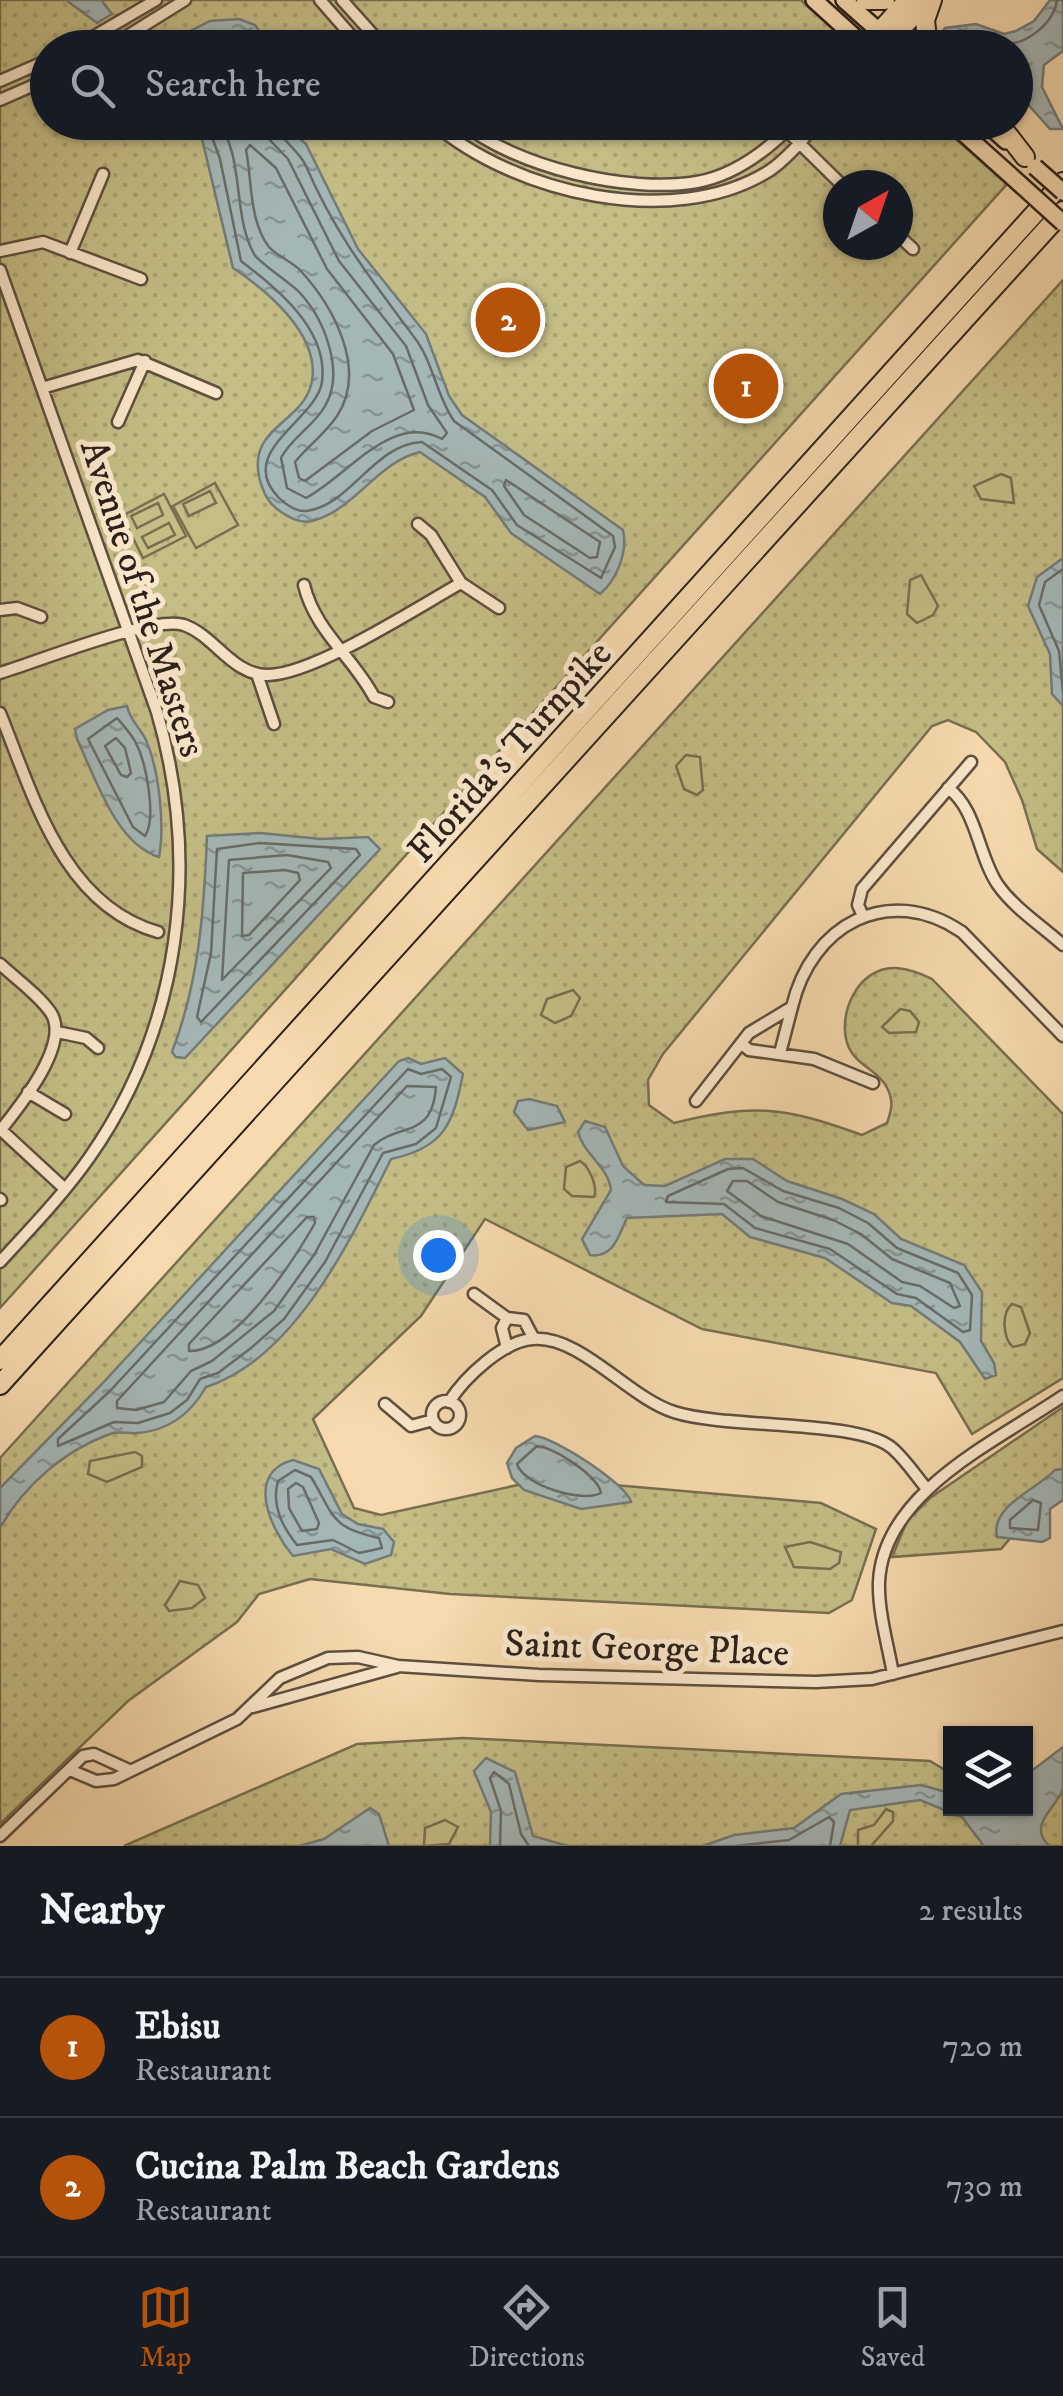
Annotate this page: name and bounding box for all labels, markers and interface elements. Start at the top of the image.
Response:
search box [30,30,1033,140]
icon: search [65,58,120,113]
text: Search here [145,61,321,109]
north arrow [823,170,913,260]
pin: 2 [476,282,540,358]
pin: 1 [714,348,778,424]
street label: Avenue of the Masters [68,434,216,763]
street label: Florida's Turnpike [398,631,623,874]
your location [413,1230,464,1281]
street label: Saint George Place [504,1620,790,1678]
map controls [943,1726,1033,1816]
button: layers [943,1726,1033,1816]
text: Nearby [40,1885,164,1937]
text: 2 results [919,1891,1023,1931]
text: Ebisu [135,2003,221,2051]
text: 1 [67,2027,78,2067]
text: 720 m [942,2027,1023,2067]
text: Restaurant [135,2051,272,2091]
text: Cucina Palm Beach Gardens [135,2143,560,2191]
text: 2 [65,2167,80,2207]
text: 730 m [946,2167,1023,2207]
text: Restaurant [135,2191,272,2231]
tab: Map [138,2280,193,2375]
tab: Directions [469,2280,585,2375]
tab: Saved [861,2280,925,2375]

